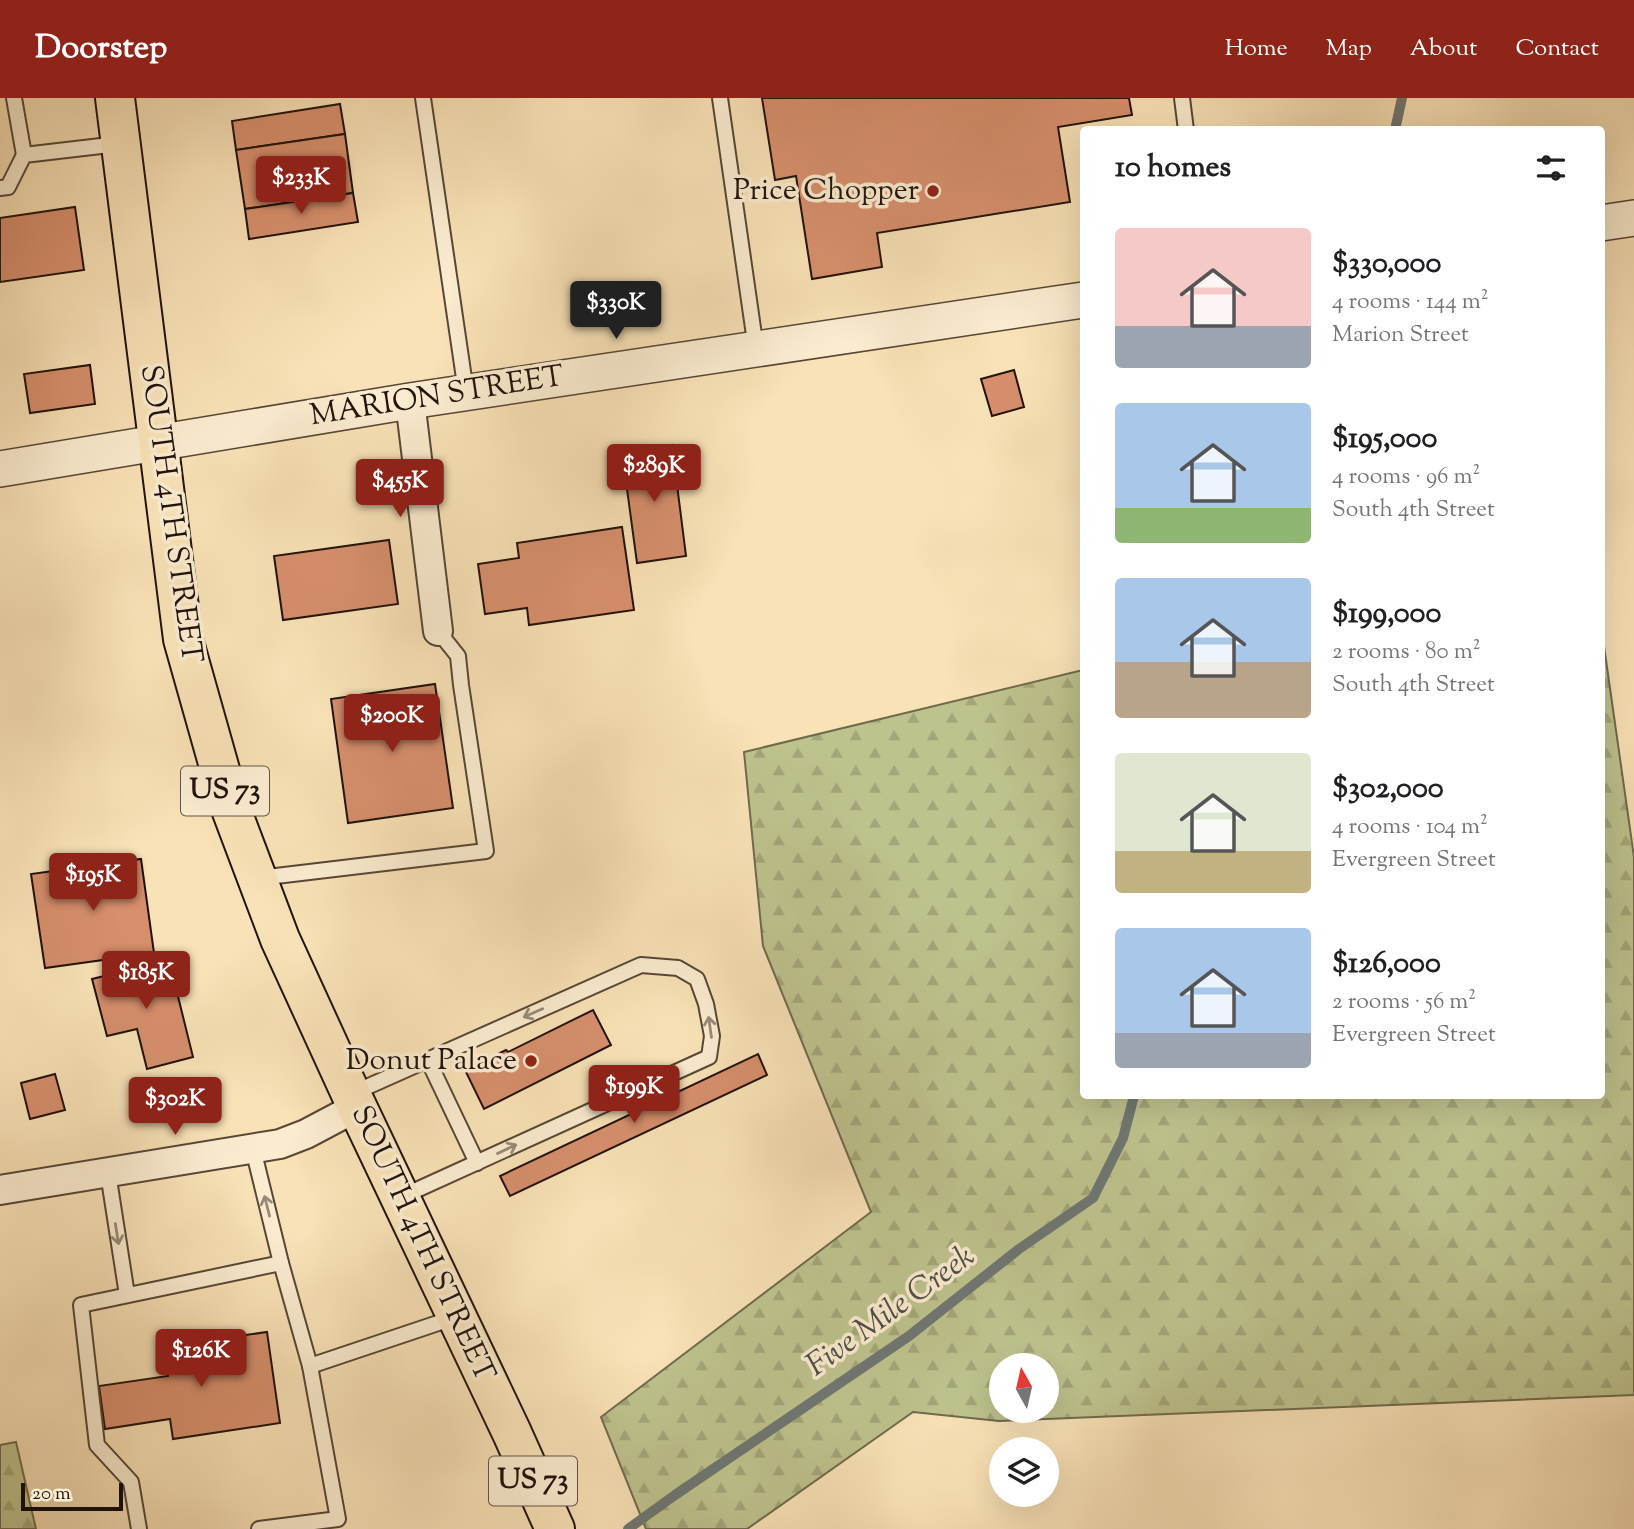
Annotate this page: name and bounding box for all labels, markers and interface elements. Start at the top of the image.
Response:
text: Doorstep [35,25,167,73]
text: Home [1225,32,1288,66]
text: Map [1326,32,1372,66]
text: About [1410,32,1477,66]
text: Contact [1515,32,1599,66]
text: 10 homes [1115,147,1231,190]
icon: filters [1532,149,1570,187]
pin: $233K [252,156,350,216]
text: $233K [272,162,330,195]
place label: Price Chopper [733,170,919,213]
marker: Price Chopper [925,183,941,199]
text: $330,000 [1332,243,1441,286]
icon: home [1171,256,1255,340]
pin: $330K [567,282,665,341]
text: 4 rooms · 144 m² [1332,286,1489,319]
text: $330K [586,287,646,320]
text: Marion Street [1332,319,1469,352]
street label: MARION STREET [307,356,567,438]
street label: SOUTH 4TH STREET [128,362,212,666]
text: $195,000 [1332,418,1437,461]
icon: home [1171,431,1255,515]
pin: $289K [605,444,703,504]
text: $289K [623,450,685,483]
pin: $455K [351,460,449,519]
text: 4 rooms · 96 m² [1332,461,1480,494]
text: $455K [372,465,428,498]
text: South 4th Street [1332,494,1495,527]
text: $199,000 [1332,593,1441,636]
icon: home [1171,606,1255,690]
text: 2 rooms · 80 m² [1332,636,1480,669]
text: South 4th Street [1332,669,1495,702]
pin: $200K [343,694,441,754]
text: $200K [360,700,424,733]
road number: US 73 [181,766,269,816]
text: $302,000 [1332,768,1444,811]
icon: home [1171,781,1255,865]
text: 4 rooms · 104 m² [1332,811,1488,844]
text: Evergreen Street [1332,844,1496,877]
pin: $195K [44,854,142,913]
text: $195K [65,859,121,892]
text: $126,000 [1332,943,1441,986]
pin: $185K [97,951,195,1011]
icon: home [1171,956,1255,1040]
text: $185K [118,957,174,990]
text: 2 rooms · 56 m² [1332,986,1476,1019]
one-way arrow [523,1007,544,1020]
one-way arrow [703,1016,716,1039]
text: Evergreen Street [1332,1019,1496,1052]
place label: Donut Palace [346,1040,517,1083]
marker: Donut Palace [523,1053,539,1069]
pin: $199K [585,1066,683,1125]
text: $199K [605,1071,663,1104]
pin: $302K [126,1077,224,1137]
text: $302K [145,1083,205,1116]
street label: SOUTH 4TH STREET [339,1099,505,1389]
one-way arrow [496,1142,517,1155]
one-way arrow [260,1195,273,1218]
one-way arrow [111,1222,124,1245]
water label: Five Mile Creek [797,1235,985,1389]
pin: $126K [152,1330,250,1389]
text: $126K [172,1335,230,1368]
north arrow [989,1353,1059,1423]
map controls [989,1353,1059,1507]
button: layers [989,1437,1059,1507]
road number: US 73 [489,1456,577,1506]
scale bar [21,1480,122,1512]
text: 20 m [32,1481,71,1508]

